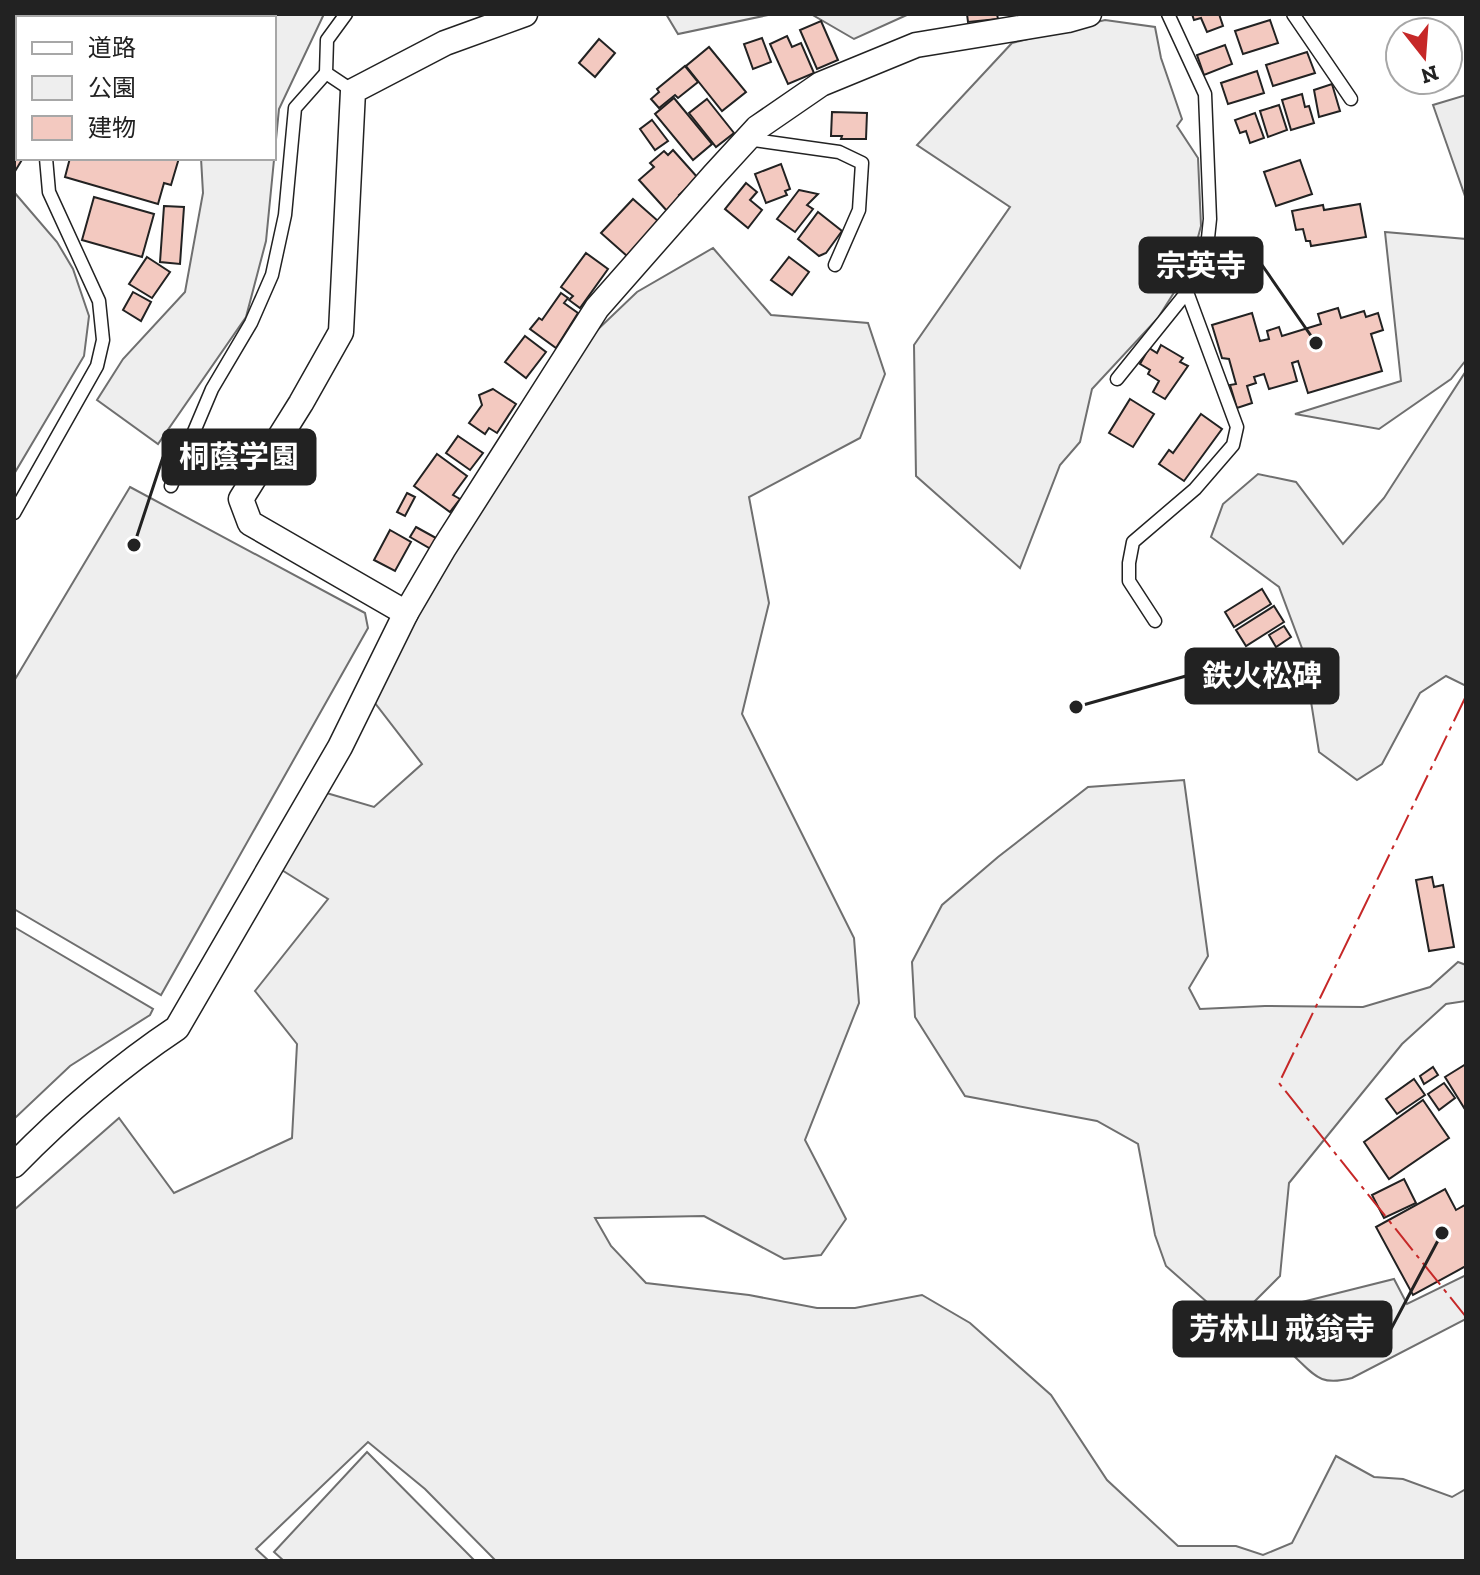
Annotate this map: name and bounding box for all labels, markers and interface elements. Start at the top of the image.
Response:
legend [16,16,276,160]
north arrow [1384,16,1464,96]
text: 道路 [88,33,136,62]
text: N [1417,59,1442,90]
text: 公園 [88,73,136,102]
text: 建物 [88,113,136,142]
callout: 宗英寺 [1140,238,1262,292]
text: 宗英寺 [1156,248,1246,284]
callout: 桐蔭学園 [163,430,315,484]
text: 桐蔭学園 [179,439,299,475]
callout: 鉄火松碑 [1186,649,1338,703]
text: 鉄火松碑 [1202,658,1322,694]
callout: 芳林山 戒翁寺 [1174,1302,1391,1356]
text: 芳林山 戒翁寺 [1189,1311,1375,1347]

